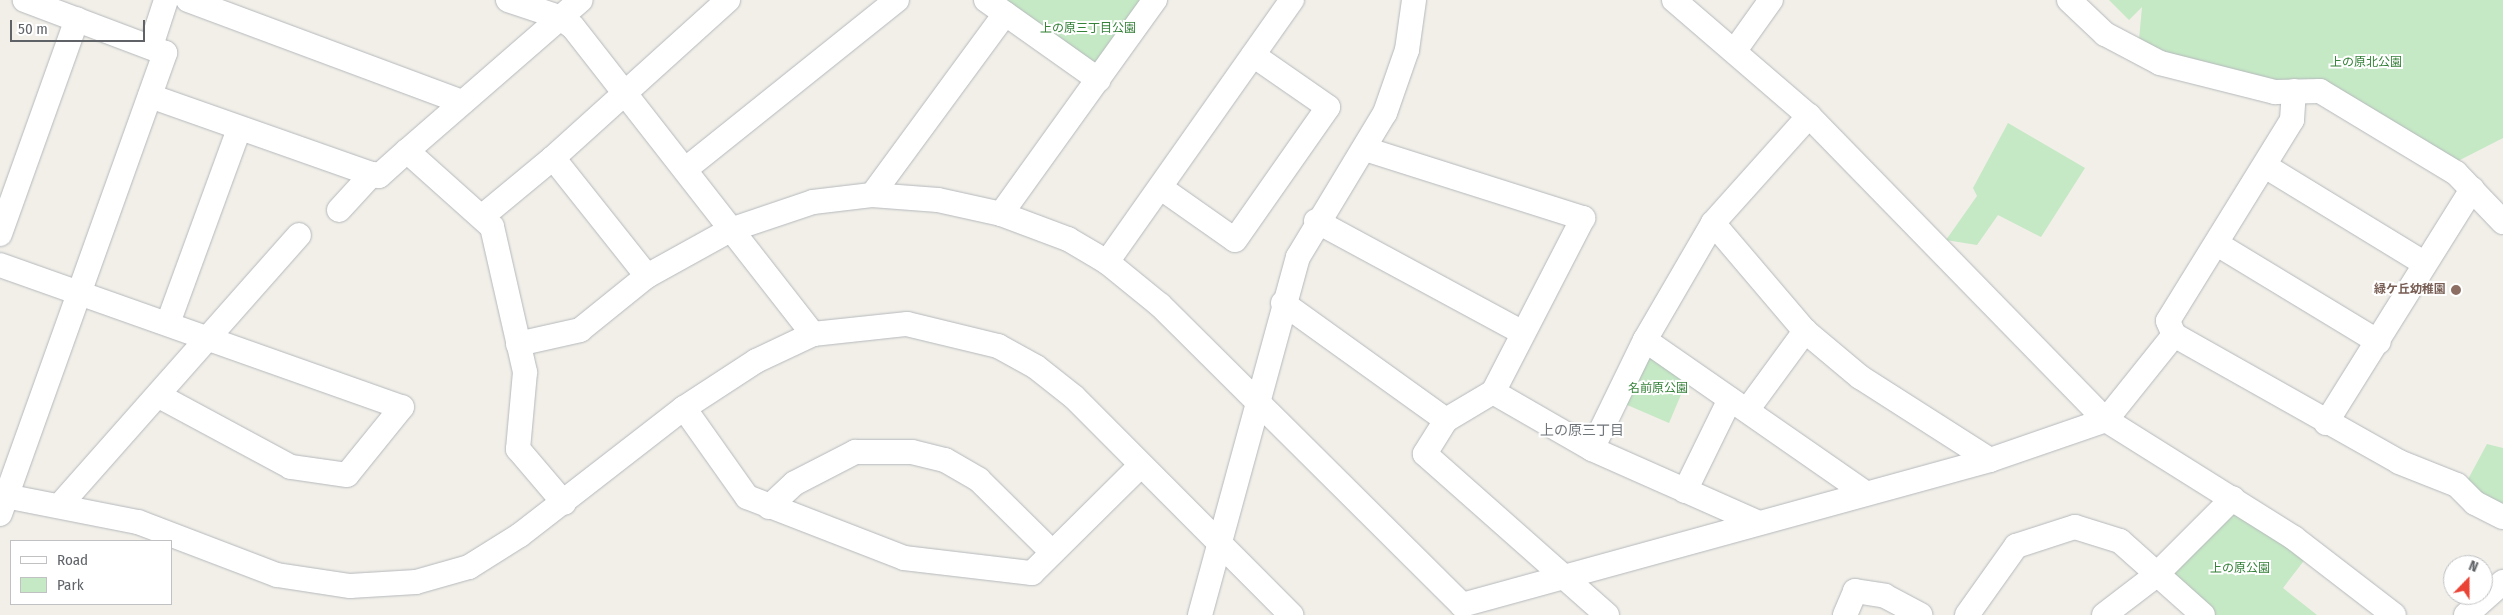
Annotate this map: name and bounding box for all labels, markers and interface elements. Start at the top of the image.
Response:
scale bar [12,10,148,42]
text: 50 m [18,20,48,38]
park label: 上の原三丁目公園 [1040,22,1136,36]
park label: 上の原北公園 [2330,56,2402,70]
place label: 緑ケ丘幼稚園 [2374,283,2446,297]
marker: 緑ケ丘幼稚園 [2450,284,2462,296]
park label: 名前原公園 [1628,382,1688,396]
district label: 上の原三丁目 [1540,423,1624,439]
legend [10,540,172,605]
text: Road [57,551,88,569]
north arrow [2443,555,2493,605]
text: N [2466,557,2480,576]
park label: 上の原公園 [2210,562,2270,576]
text: Park [57,576,84,594]

